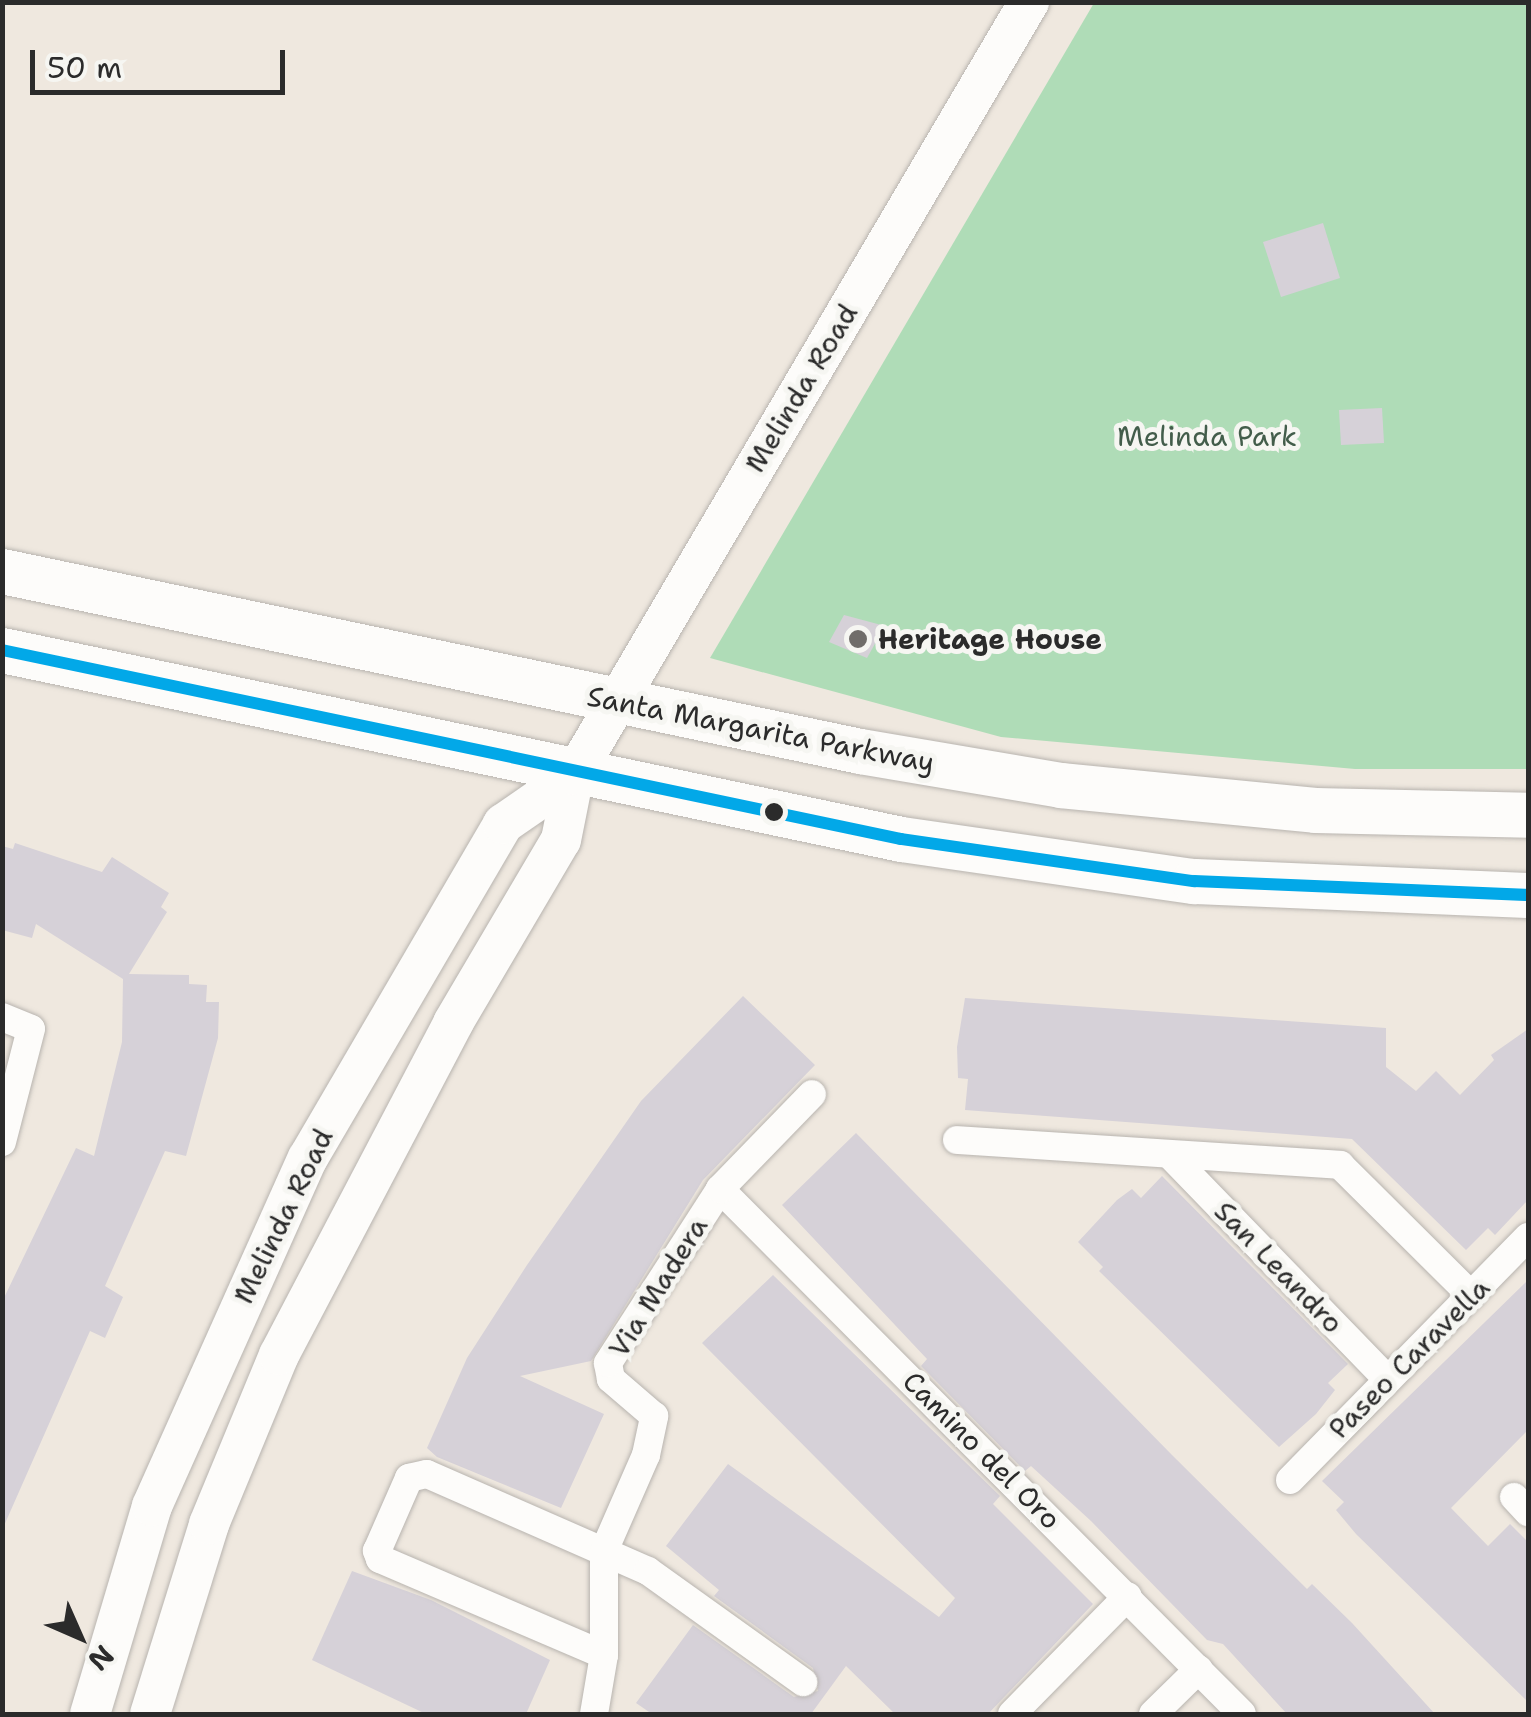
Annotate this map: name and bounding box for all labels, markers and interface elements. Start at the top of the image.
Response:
scale bar [35,30,290,92]
text: 50 m [47,47,122,88]
street label: Melinda Road [738,298,864,478]
park label: Melinda Park [1117,419,1297,453]
place label: Heritage House [878,622,1102,656]
marker: Heritage House [847,628,869,650]
street label: Santa Margarita Parkway [585,679,937,779]
unlabelled marker [764,802,784,822]
street label: Melinda Road [226,1123,340,1309]
street label: San Leandro [1208,1194,1350,1340]
street label: Via Madera [602,1211,714,1363]
street label: Paseo Caravella [1322,1271,1496,1445]
street label: Camino del Oro [896,1364,1068,1536]
north arrow [30,1587,130,1687]
text: N [80,1637,122,1679]

